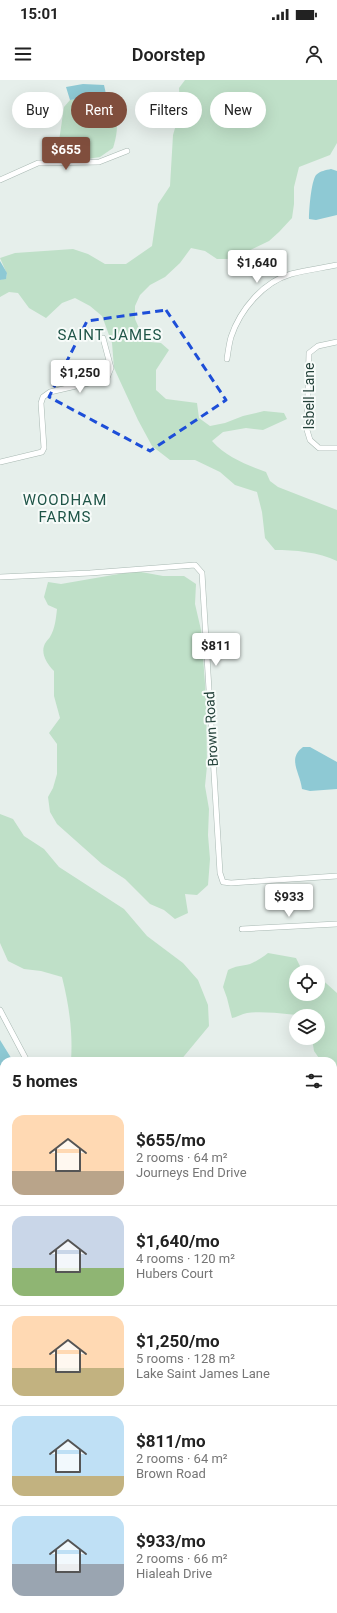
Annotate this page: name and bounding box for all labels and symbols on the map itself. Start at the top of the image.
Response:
pin: $655 [42,137,90,171]
pin: $1,640 [224,250,290,284]
district label: SAINT JAMES [57,326,163,344]
pin: $1,250 [47,360,113,394]
street label: Isbell Lane [301,363,317,429]
district label: WOODHAM FARMS [23,491,107,526]
pin: $811 [192,633,240,667]
street label: Brown Road [201,691,221,767]
pin: $933 [265,884,313,918]

